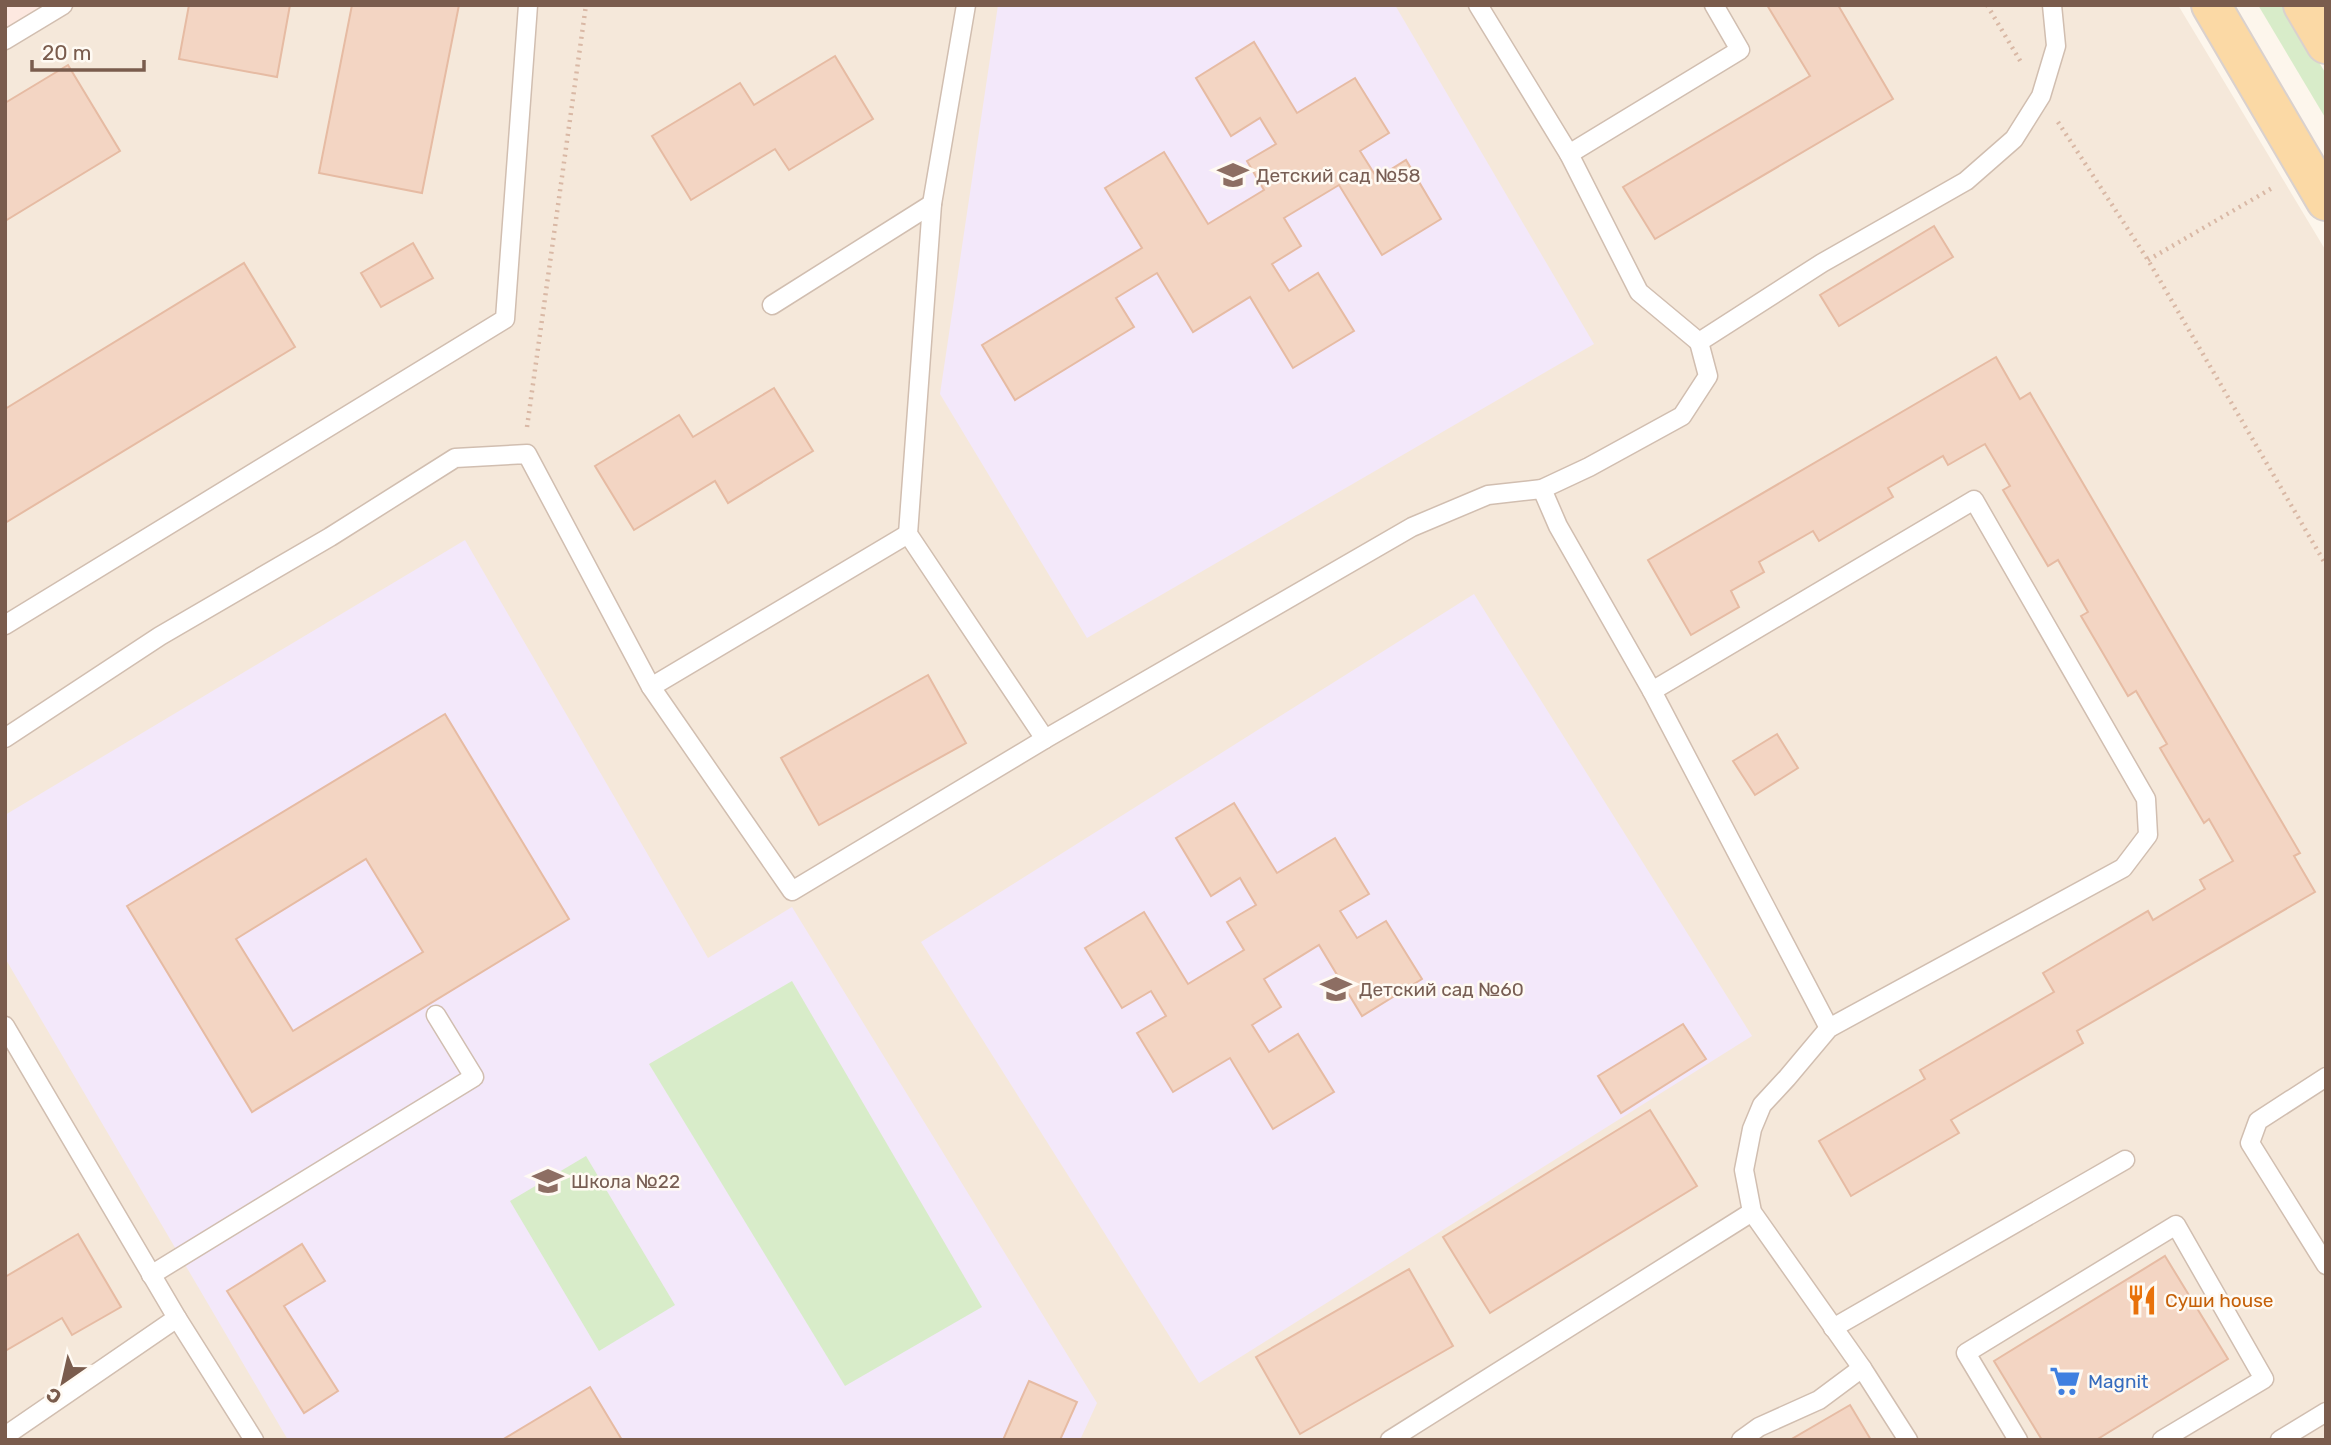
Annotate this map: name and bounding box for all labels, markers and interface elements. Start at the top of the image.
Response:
scale bar [32,28,144,72]
text: 20 m [42,40,91,65]
school or university icon: Детский сад №58 [1216,158,1250,192]
place label: Детский сад №58 [1256,164,1421,187]
school or university icon: Детский сад №60 [1319,972,1353,1006]
place label: Детский сад №60 [1359,978,1524,1001]
school or university icon: Школа №22 [531,1164,565,1198]
place label: Школа №22 [571,1170,680,1193]
restaurant icon: Суши house [2125,1283,2159,1317]
place label: Суши house [2165,1289,2274,1312]
north arrow [28,1347,98,1417]
supermarket icon: Magnit [2048,1364,2082,1398]
place label: Magnit [2088,1370,2149,1393]
text: С [42,1382,66,1409]

